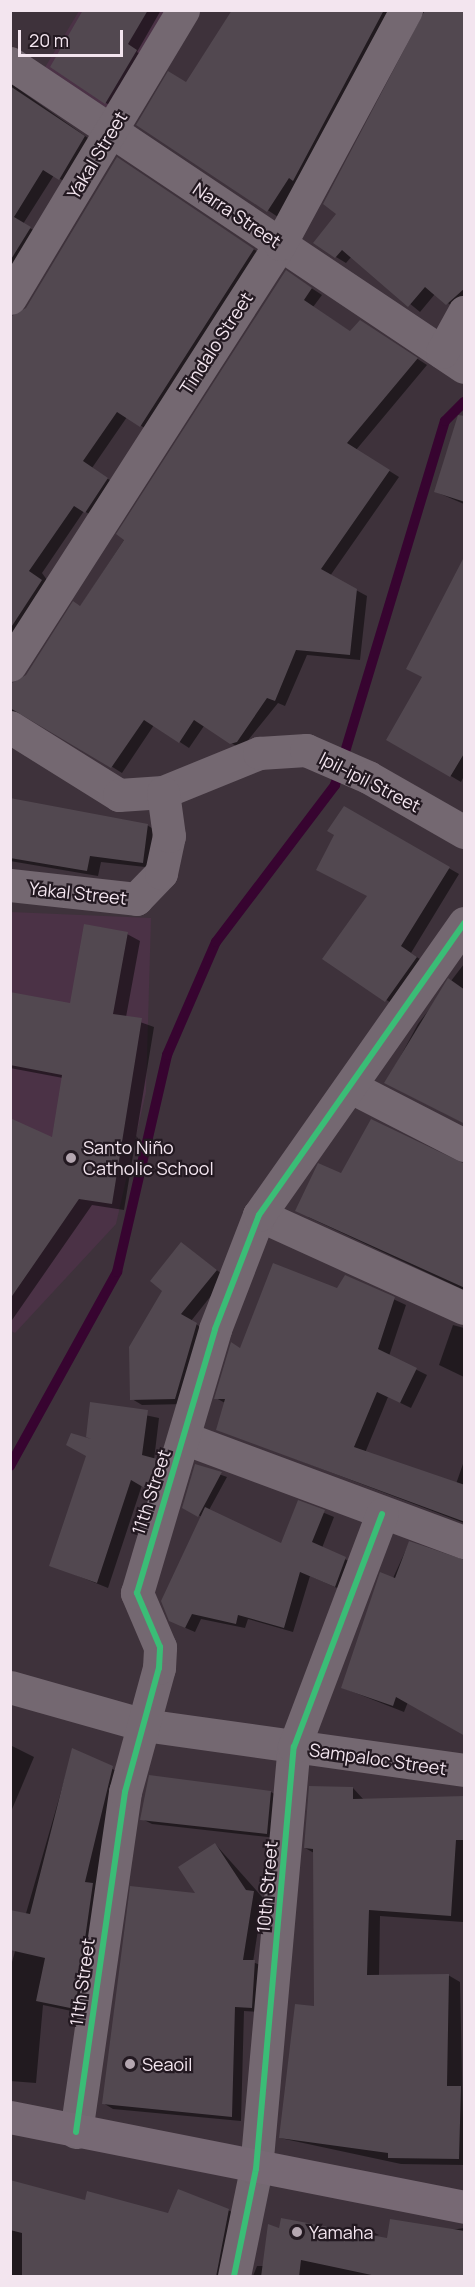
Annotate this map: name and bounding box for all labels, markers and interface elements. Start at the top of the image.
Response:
scale bar [21,18,126,56]
text: 20 m [29,28,69,52]
street label: Yakal Street [62,107,132,203]
street label: Narra Street [189,178,285,252]
street label: Tindalo Street [175,288,257,398]
street label: Ipil-ipil Street [316,747,424,817]
street label: Yakal Street [28,877,128,909]
place label: Santo Niño Catholic School [83,1137,214,1180]
marker: Santo Niño Catholic School [64,1151,78,1165]
street label: 11th Street [127,1447,175,1537]
street label: Sampaloc Street [308,1739,448,1779]
street label: 10th Street [252,1840,282,1934]
street label: 11th Street [65,1937,99,2027]
place label: Seaoil [142,2053,192,2075]
marker: Seaoil [123,2057,137,2071]
place label: Yamaha [309,2221,374,2243]
marker: Yamaha [290,2225,304,2239]

